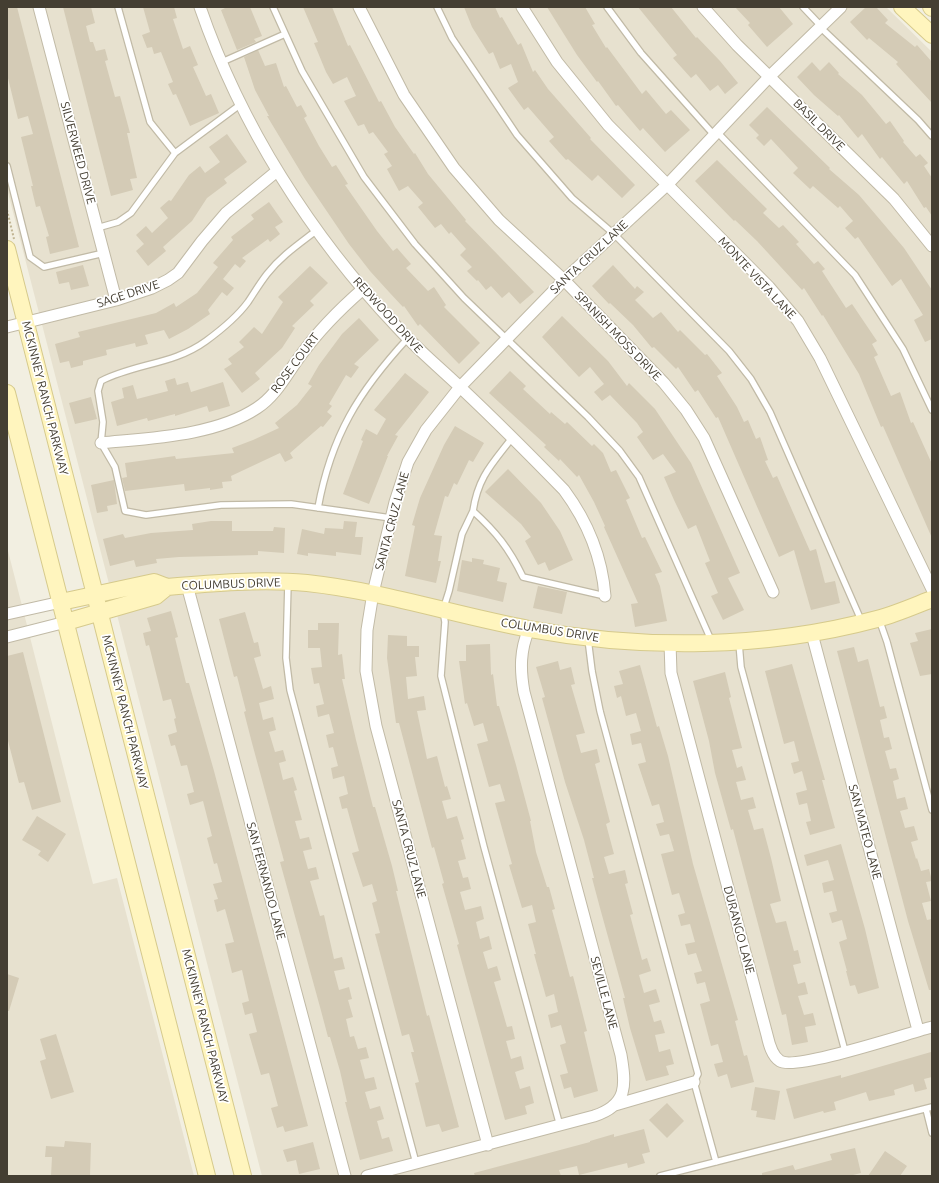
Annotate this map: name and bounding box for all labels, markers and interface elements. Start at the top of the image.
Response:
street label: BASIL DRIVE [790,96,848,154]
street label: SILVERWEED DRIVE [57,100,99,206]
street label: SANTA CRUZ LANE [547,217,631,297]
street label: MONTE VISTA LANE [715,234,799,322]
street label: REDWOOD DRIVE [350,274,426,356]
street label: SAGE DRIVE [95,277,161,311]
street label: SPANISH MOSS DRIVE [572,288,664,384]
street label: MCKINNEY RANCH PARKWAY [19,319,71,477]
street label: ROSE COURT [268,330,322,396]
street label: SANTA CRUZ LANE [372,470,412,572]
street label: COLUMBUS DRIVE [181,575,281,593]
street label: COLUMBUS DRIVE [500,615,600,645]
street label: MCKINNEY RANCH PARKWAY [99,633,151,791]
street label: SAN MATEO LANE [845,783,885,881]
street label: SANTA CRUZ LANE [389,798,429,900]
street label: SAN FERNANDO LANE [243,821,289,941]
street label: DURANGO LANE [720,884,758,976]
street label: MCKINNEY RANCH PARKWAY [179,947,231,1105]
street label: SEVILLE LANE [587,955,621,1031]

